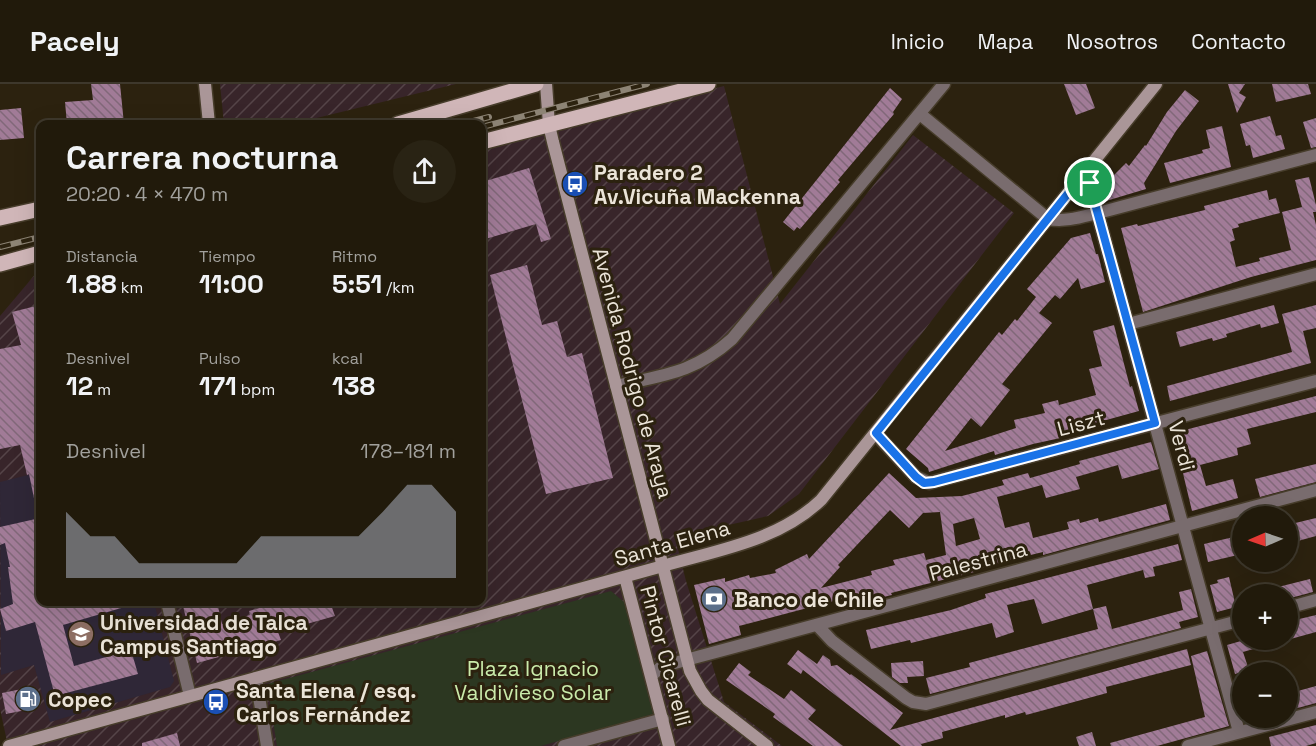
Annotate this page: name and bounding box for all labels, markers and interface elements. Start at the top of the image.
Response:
text: Pacely [30,23,120,59]
text: Inicio [891,28,945,55]
text: Mapa [978,28,1033,55]
text: Nosotros [1066,28,1158,55]
text: Contacto [1191,28,1286,55]
text: Carrera nocturna [66,137,338,179]
button: share [393,140,456,203]
pin [1064,157,1115,208]
place label: Paradero 2 Av.Vicuña Mackenna [594,159,801,210]
icon: arrive [1073,166,1106,199]
bus stop icon: Paradero 2 Av.Vicuña Mackenna [560,169,590,199]
text: 20:20 · 4 × 470 m [66,181,228,207]
street label: Avenida Rodrigo de Araya [587,245,679,501]
text: Distancia [66,246,138,267]
text: Tiempo [199,246,256,267]
text: Ritmo [332,246,377,267]
text: 1.88 [66,267,117,301]
text: 11:00 [199,267,264,301]
text: 5:51 [332,267,382,301]
text: km [117,277,143,298]
text: /km [382,277,415,298]
text: Desnivel [66,348,130,369]
text: Pulso [199,348,241,369]
text: kcal [332,348,363,369]
text: 12 [66,369,93,403]
text: 171 [199,369,237,403]
text: 138 [332,369,375,403]
text: m [93,379,111,400]
text: bpm [237,379,275,400]
street label: Liszt [1054,404,1108,442]
street label: Verdi [1162,418,1202,474]
text: Desnivel [66,438,146,464]
text: 178–181 m [360,438,456,464]
north arrow [1232,506,1298,572]
map controls [1232,506,1298,728]
street label: Santa Elena [611,514,733,572]
street label: Palestrina [926,535,1030,587]
street label: Pintor Cicarelli [634,583,698,729]
bank icon: Banco de Chile [699,584,729,614]
button: + [1232,584,1298,650]
place label: Banco de Chile [734,586,884,613]
place label: Universidad de Talca Campus Santiago [100,609,308,660]
school or university icon: Universidad de Talca Campus Santiago [66,619,96,649]
park label: Plaza Ignacio Valdivieso Solar [454,655,612,706]
button: − [1232,662,1298,728]
place label: Santa Elena / esq. Carlos Fernández [236,677,417,728]
fuel station icon: Copec [13,684,43,714]
place label: Copec [48,686,112,713]
bus stop icon: Santa Elena / esq. Carlos Fernández [201,687,231,717]

